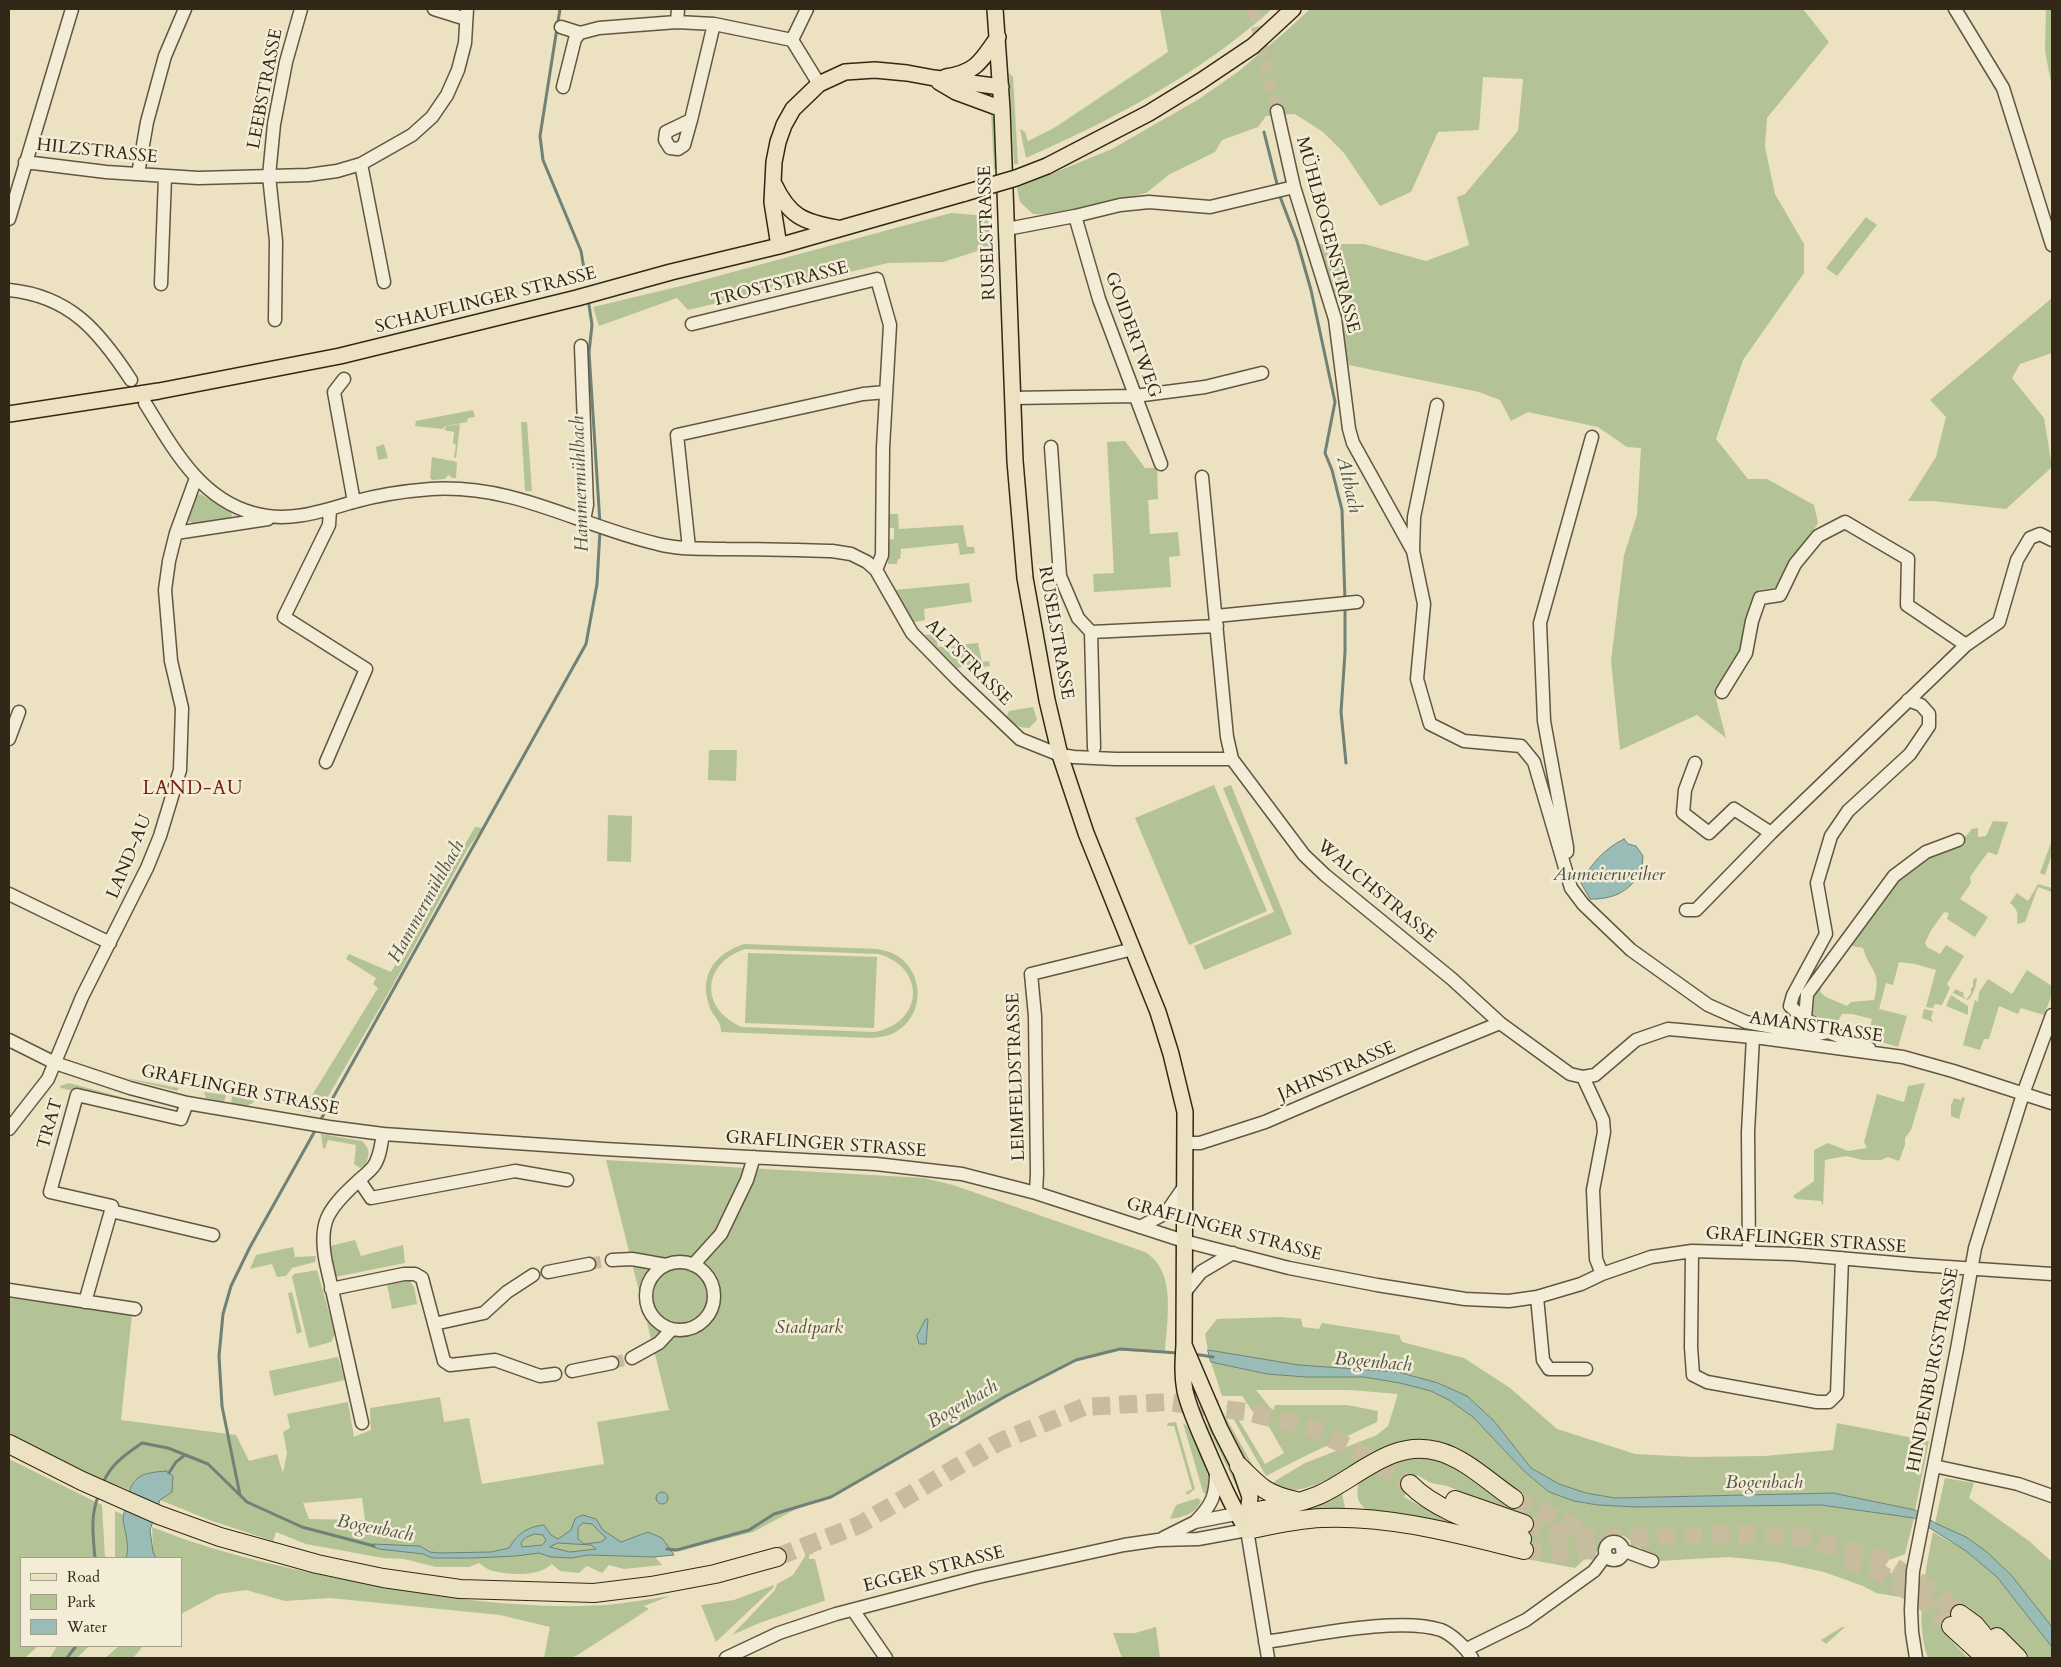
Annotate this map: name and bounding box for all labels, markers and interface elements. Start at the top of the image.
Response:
street label: LEEBSTRASSE [244,27,288,151]
street label: MÜHLBOGENSTRASSE [1290,134,1364,336]
street label: HILZSTRASSE [35,135,159,169]
street label: RUSELSTRASSE [975,165,1001,301]
street label: TROSTSTRASSE [709,258,851,312]
street label: SCHAUFLINGER STRASSE [373,263,599,339]
street label: GOIDERTWEG [1099,269,1165,401]
water label: Hammermühlbach [567,416,595,552]
water label: Altbach [1330,455,1366,515]
street label: RUSELSTRASSE [1033,565,1077,701]
street label: ALTSTRASSE [920,615,1016,711]
district label: LAND-AU [142,779,244,801]
street label: LAND-AU [103,812,157,902]
street label: WALCHSTRASSE [1312,836,1440,948]
water label: Hammermühlbach [384,837,470,967]
water label: Aumeierweiher [1553,865,1665,887]
street label: LEIMFELDSTRASSE [1003,992,1031,1162]
street label: AMANSTRASSE [1748,1008,1884,1048]
street label: JAHNSTRASSE [1275,1037,1399,1107]
street label: GRAFLINGER STRASSE [139,1061,341,1121]
street label: TRAT [33,1096,69,1152]
street label: GRAFLINGER STRASSE [725,1127,927,1163]
street label: GRAFLINGER STRASSE [1124,1193,1324,1267]
street label: GRAFLINGER STRASSE [1705,1223,1907,1259]
street label: HINDENBURGSTRASSE [1904,1266,1964,1474]
park label: Stadtpark [775,1318,843,1340]
water label: Bogenbach [1333,1348,1413,1378]
water label: Bogenbach [924,1376,1002,1434]
water label: Bogenbach [1725,1473,1803,1495]
water label: Bogenbach [335,1510,415,1548]
street label: EGGER STRASSE [861,1542,1007,1598]
legend [20,1557,182,1647]
text: Road [67,1567,100,1587]
text: Park [67,1592,96,1612]
text: Water [67,1617,107,1637]

